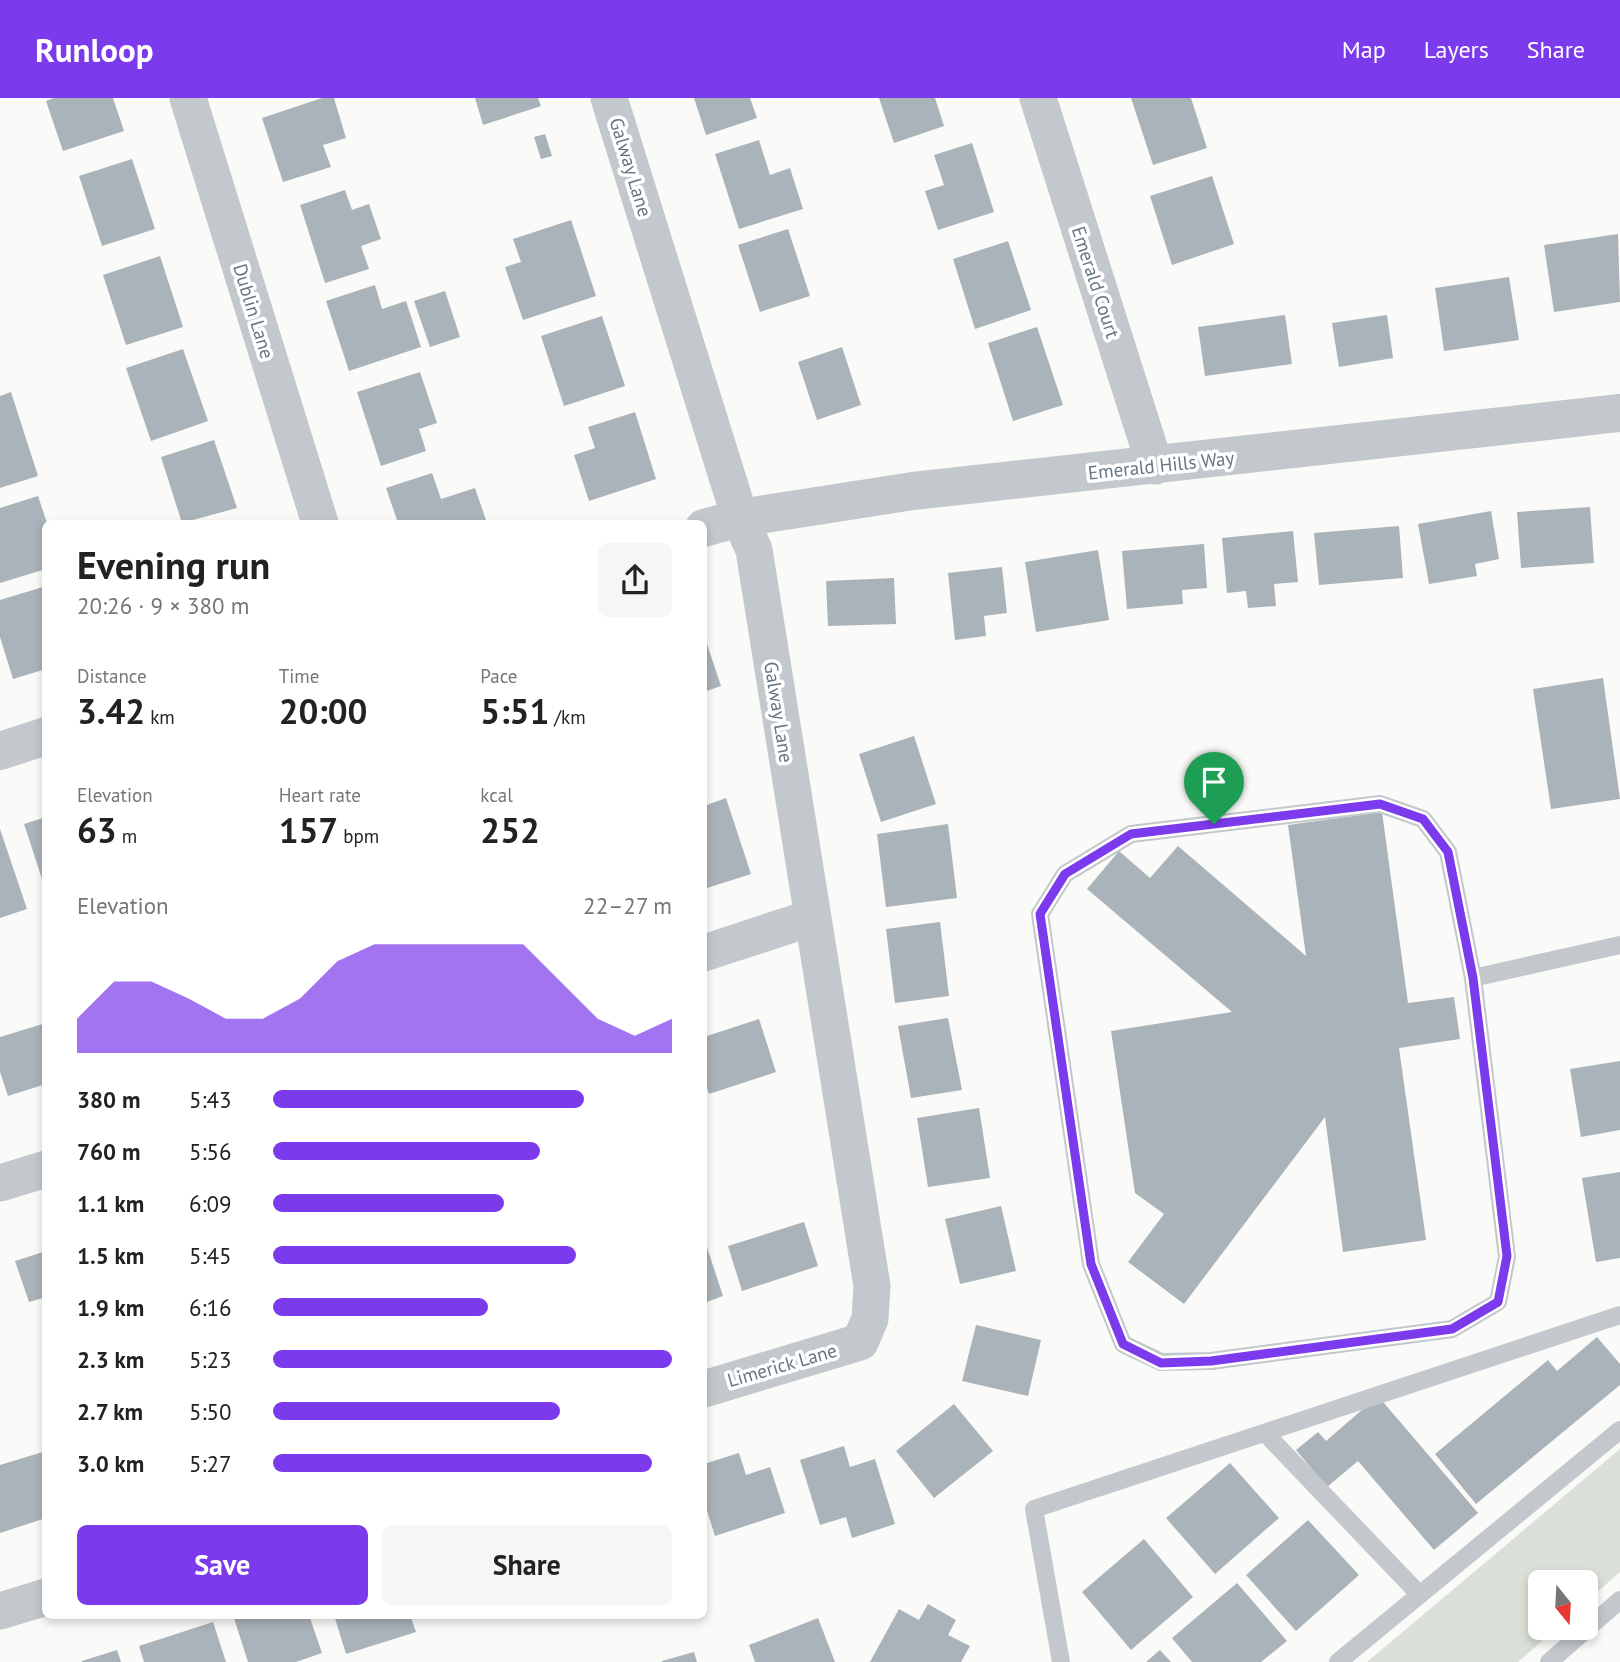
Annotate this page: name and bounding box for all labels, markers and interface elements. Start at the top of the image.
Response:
text: Runloop [35,28,154,71]
text: Map [1342,34,1386,65]
text: Layers [1424,34,1489,65]
text: Share [1527,34,1585,65]
street label: Galway Lane [605,115,657,219]
street label: Emerald Court [1067,223,1126,341]
street label: Dublin Lane [228,261,280,361]
street label: Emerald Hills Way [1087,445,1235,485]
text: Evening run [77,540,270,589]
button: share [598,543,672,617]
text: 20:26 · 9 × 380 m [77,591,249,620]
street label: Galway Lane [759,660,799,764]
text: Distance [77,664,147,688]
text: Time [279,664,319,688]
text: Pace [480,664,518,688]
text: 3.42 [77,688,145,734]
text: 20:00 [279,688,367,734]
text: 5:51 [480,688,549,734]
text: km [145,705,175,729]
text: /km [549,705,586,729]
pin [1184,752,1244,824]
icon: arrive [1195,763,1233,801]
text: Elevation [77,783,153,807]
text: Heart rate [279,783,361,807]
text: kcal [480,783,513,807]
text: 63 [77,807,117,853]
text: 157 [279,807,338,853]
text: 252 [480,807,540,853]
text: m [117,824,137,848]
text: bpm [338,824,379,848]
text: Elevation [77,891,169,920]
text: 22–27 m [583,891,672,920]
text: 380 m [77,1085,140,1114]
text: 5:43 [189,1085,232,1114]
text: 760 m [77,1137,140,1166]
text: 5:56 [189,1137,232,1166]
text: 1.1 km [77,1189,144,1218]
text: 6:09 [189,1189,232,1218]
text: 1.5 km [77,1241,144,1270]
text: 5:45 [189,1241,232,1270]
text: 1.9 km [77,1293,144,1322]
text: 6:16 [189,1293,232,1322]
street label: Limerick Lane [725,1338,839,1392]
text: 2.3 km [77,1345,144,1374]
text: 5:23 [189,1345,232,1374]
text: 2.7 km [77,1397,143,1426]
text: 5:50 [189,1397,232,1426]
text: 3.0 km [77,1449,144,1478]
text: 5:27 [189,1449,232,1478]
button: Save [77,1525,368,1605]
button: Share [382,1525,672,1605]
north arrow [1528,1570,1598,1640]
map controls [1528,1570,1598,1640]

